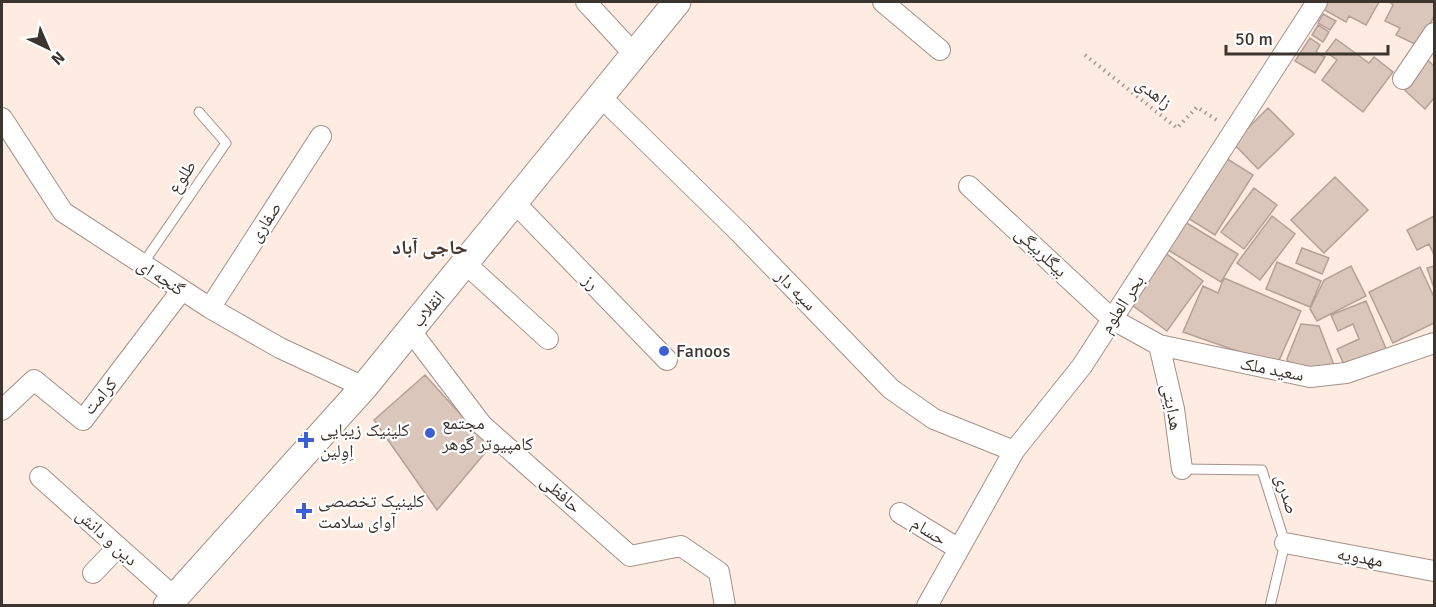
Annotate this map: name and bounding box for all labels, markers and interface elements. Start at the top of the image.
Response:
north arrow [18,18,78,78]
scale bar [1226,18,1388,56]
text: 50 m [1235,28,1273,50]
text: N [47,47,69,69]
street label: زاهدی [1131,72,1177,114]
street label: طلوع [163,156,201,198]
street label: صفاری [244,198,286,246]
street label: بیگلربیگی [1010,222,1072,282]
district label: حاجی آباد [392,235,468,260]
street label: گنجه ای [133,254,189,301]
street label: سپه دار [770,264,821,315]
street label: رز [578,269,604,295]
street label: بحر العلوم [1095,271,1150,338]
street label: انقلاب [406,286,450,332]
place label: Fanoos [676,340,730,362]
marker: Fanoos [657,344,671,358]
street label: سعید ملک [1238,352,1306,386]
street label: کرامت [78,372,122,419]
street label: هدایتی [1157,382,1187,432]
place label: مجتمع کامپیوتر گوهر [441,412,534,455]
place label: کلینیک زیبایی اِوِلین [320,419,410,464]
marker: مجتمع کامپیوتر گوهر [423,426,437,440]
marker: کلینیک زیبایی اِوِلین [297,431,315,449]
street label: حافظی [536,470,586,518]
street label: صدری [1271,471,1303,517]
place label: کلینیک تخصصی آوای سلامت [318,490,425,533]
marker: کلینیک تخصصی آوای سلامت [295,502,313,520]
street label: دین و دانش [72,504,142,570]
street label: حسام [907,512,950,551]
street label: مهدویه [1335,542,1385,572]

